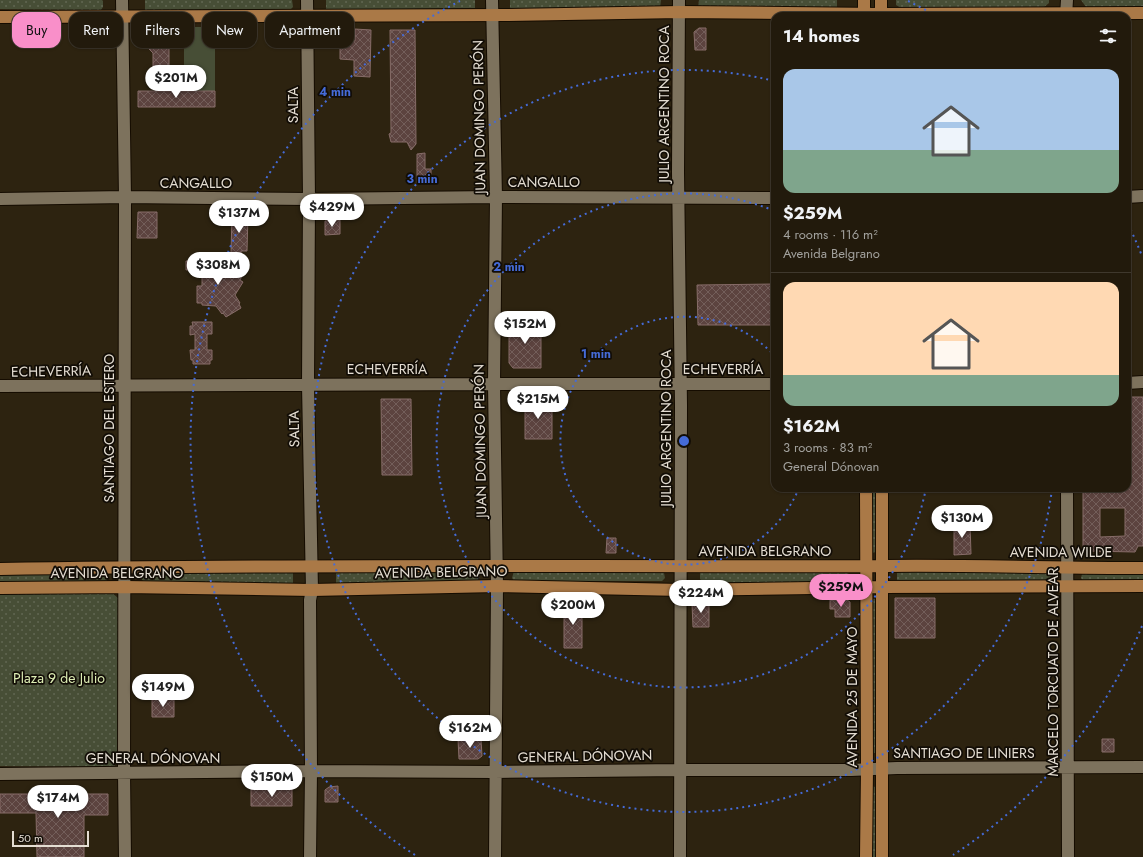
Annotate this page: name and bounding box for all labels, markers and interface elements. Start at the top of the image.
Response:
chip: Buy [12,12,61,48]
chip: Rent [69,12,123,48]
chip: Filters [131,12,194,48]
chip: New [202,12,257,48]
chip: Apartment [265,12,354,48]
text: 14 homes [783,24,860,48]
street label: JULIO ARGENTINO ROCA [654,25,674,185]
icon: filters [1097,25,1119,47]
street label: JUAN DOMINGO PERÓN [468,40,490,196]
pin: $201M [148,65,204,99]
text: $201M [154,68,198,87]
text: 4 min [319,83,351,101]
street label: SALTA [283,86,303,123]
icon: home [915,95,987,167]
text: 3 min [406,170,438,188]
street label: CANGALLO [508,172,580,192]
street label: CANGALLO [160,173,232,193]
pin: $429M [304,194,360,228]
text: $429M [309,197,355,216]
pin: $137M [211,200,267,234]
text: $259M [783,201,842,225]
text: $137M [218,203,260,222]
text: 4 rooms · 116 m² [783,225,878,244]
text: Avenida Belgrano [783,244,880,263]
pin: $308M [190,252,246,286]
text: $308M [196,255,240,274]
text: 2 min [493,258,525,276]
icon: home [915,308,987,380]
pin: $152M [497,311,553,345]
text: $152M [503,314,547,333]
text: 1 min [581,345,611,363]
street label: JULIO ARGENTINO ROCA [656,349,676,509]
street label: SANTIAGO DEL ESTERO [99,354,119,502]
street label: ECHEVERRÍA [347,359,428,379]
street label: ECHEVERRÍA [683,359,764,379]
street label: ECHEVERRÍA [11,360,92,382]
street label: JUAN DOMINGO PERÓN [469,364,491,520]
pin: $215M [510,386,566,420]
text: $215M [516,389,560,408]
street label: SALTA [284,410,304,447]
text: $162M [783,414,840,438]
centre of rings [677,434,691,448]
text: 3 rooms · 83 m² [783,438,872,457]
text: General Dónovan [783,457,879,476]
pin: $130M [934,505,990,539]
text: $130M [941,508,983,527]
street label: AVENIDA BELGRANO [699,541,831,561]
street label: AVENIDA WILDE [1010,542,1112,562]
street label: AVENIDA BELGRANO [374,561,508,583]
street label: AVENIDA BELGRANO [51,563,183,583]
street label: MARCELO TORCUATO DE ALVEAR [1043,567,1063,776]
pin: $259M [813,574,869,608]
text: $259M [818,577,864,596]
pin: $224M [673,580,729,614]
text: $224M [678,583,724,602]
pin: $200M [545,592,601,626]
text: $200M [550,595,596,614]
street label: AVENIDA 25 DE MAYO [842,627,862,767]
park label: Plaza 9 de Julio [13,668,105,688]
pin: $149M [135,674,191,708]
text: $149M [141,677,185,696]
pin: $162M [442,715,498,749]
text: $162M [448,718,492,737]
street label: SANTIAGO DE LINIERS [893,743,1035,763]
street label: GENERAL DÓNOVAN [517,745,653,767]
street label: GENERAL DÓNOVAN [86,748,220,768]
pin: $150M [244,764,300,798]
text: $150M [250,767,294,786]
pin: $174M [30,785,86,819]
text: $174M [36,788,80,807]
scale bar [12,829,89,848]
text: 50 m [18,830,43,846]

